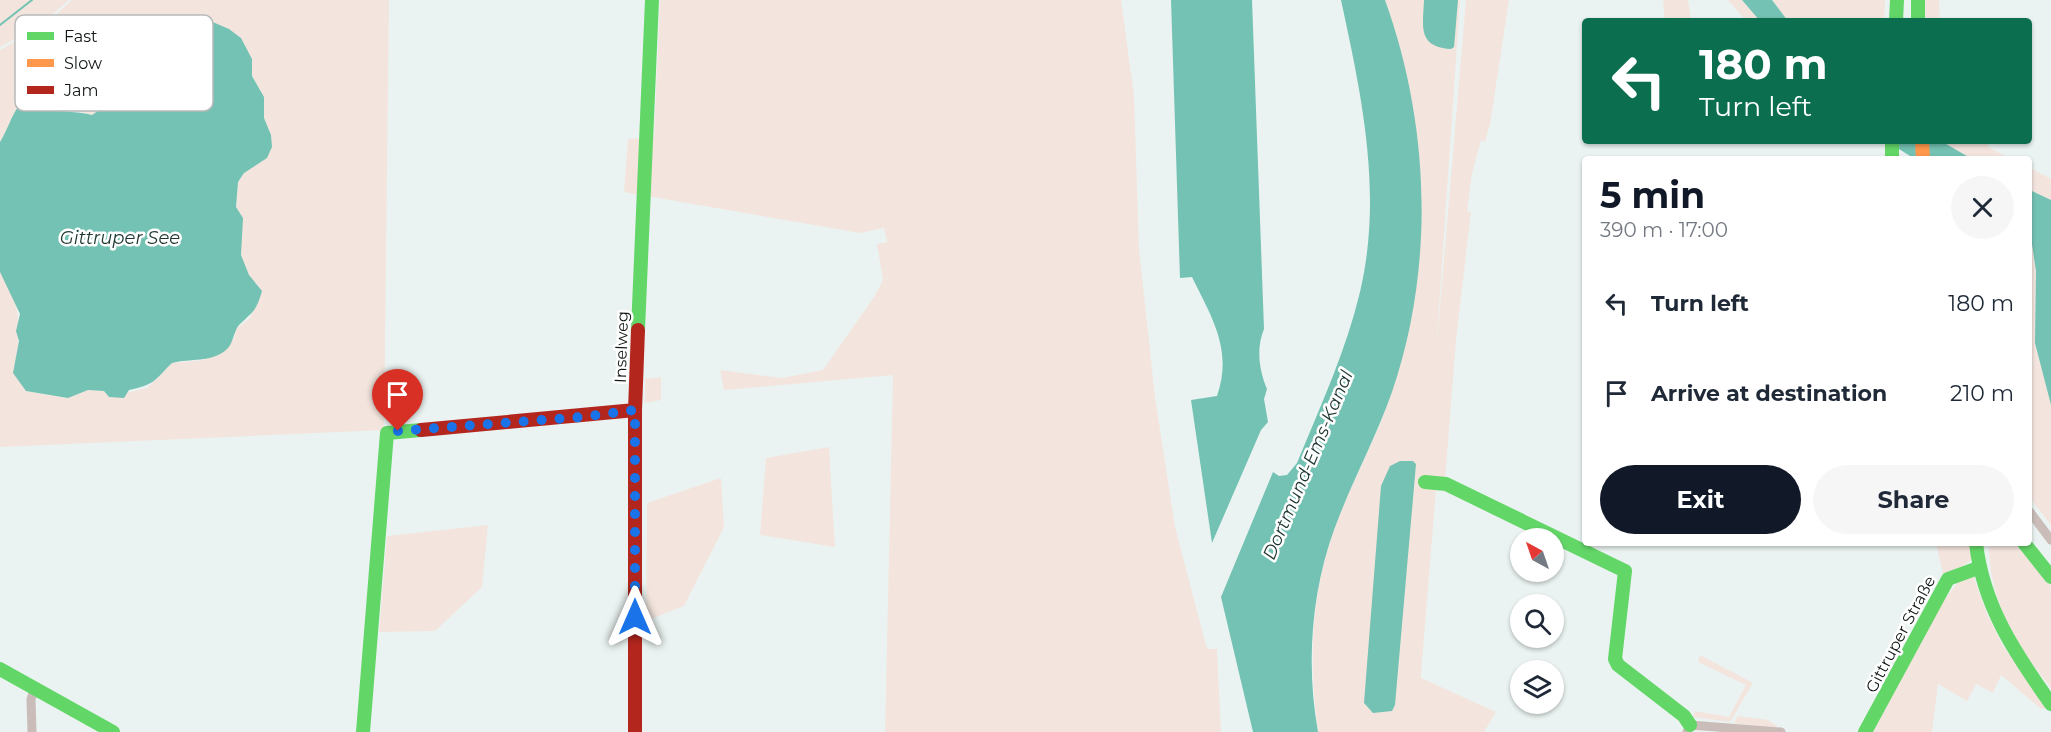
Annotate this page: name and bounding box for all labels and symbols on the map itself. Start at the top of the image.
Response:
legend [15,15,213,111]
text: Fast [64,27,98,46]
text: Slow [64,54,102,73]
text: Jam [63,81,98,100]
water label: Gittruper See [60,227,180,249]
street label: Inselweg [611,311,632,383]
water label: Dortmund-Ems-Kanal [1258,367,1358,563]
pin [372,369,423,431]
north arrow [1510,528,1564,582]
street label: Gittruper Straße [1862,573,1939,696]
position arrow [603,585,667,649]

